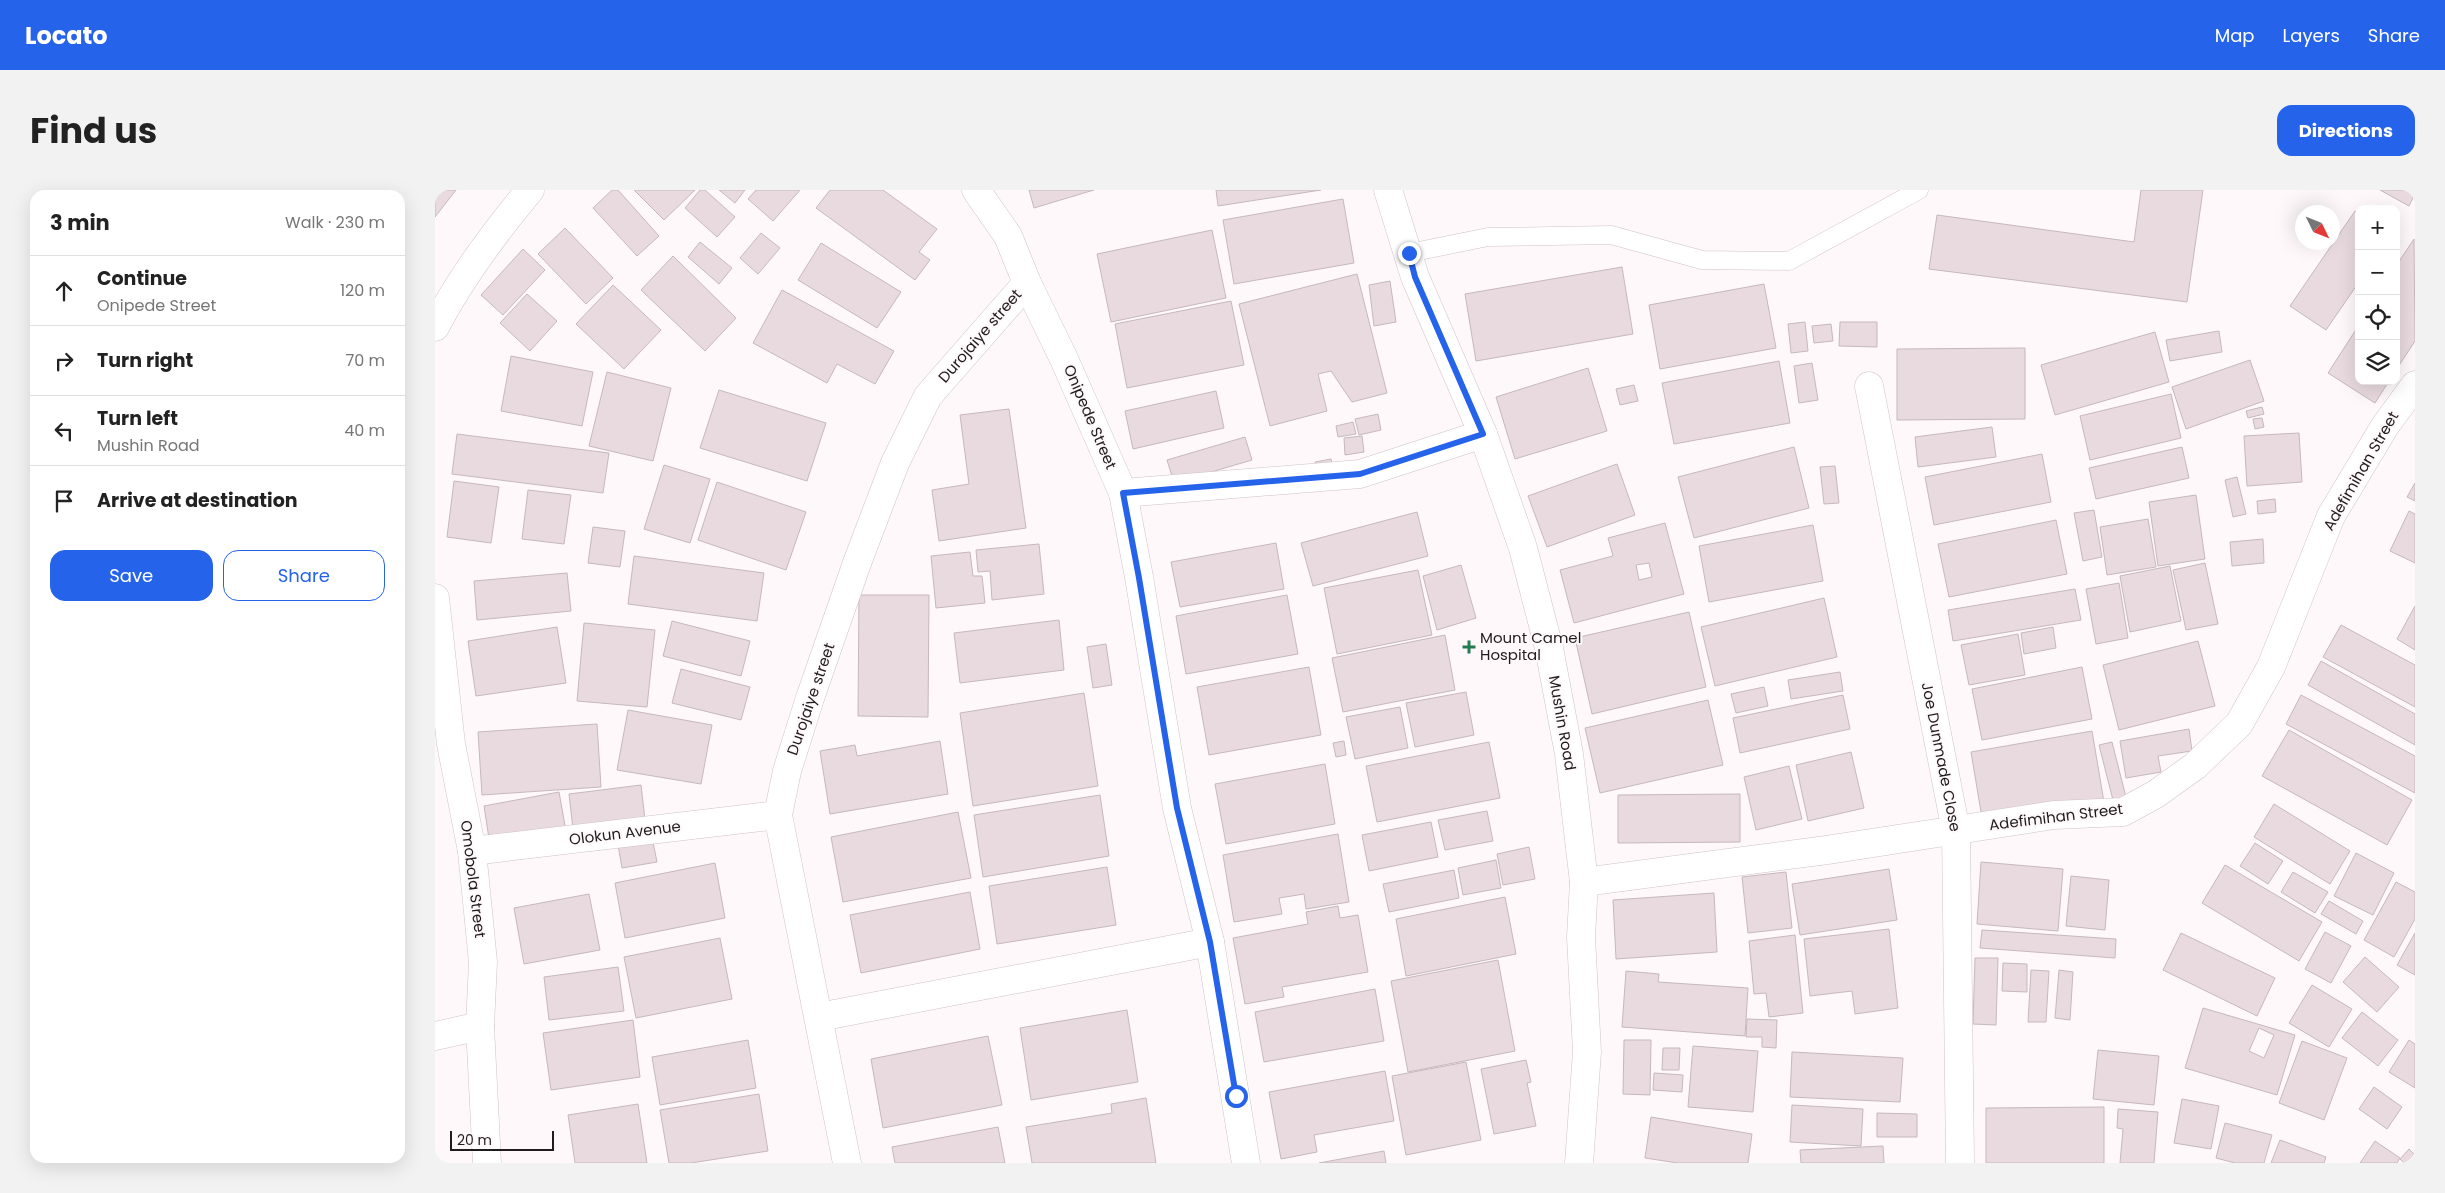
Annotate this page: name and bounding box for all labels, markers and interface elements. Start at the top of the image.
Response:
text: Locato [25,19,108,52]
text: Map [2215,23,2255,48]
text: Layers [2283,23,2340,48]
text: Share [2368,23,2420,48]
button: Directions [2277,105,2415,156]
text: Find us [30,106,157,155]
north arrow [2295,205,2340,250]
map controls [2355,205,2400,385]
button: + [2355,205,2400,250]
text: 3 min [50,208,110,237]
text: Walk · 230 m [285,211,385,234]
route end [1398,242,1421,265]
button: − [2355,250,2400,295]
text: Continue [97,265,187,292]
icon: ahead [50,277,78,305]
text: 120 m [340,279,385,302]
street label: Durojaiye street [933,284,1026,387]
text: Onipede Street [97,294,216,317]
button: locate [2355,295,2400,340]
button: layers [2355,340,2400,385]
icon: right [50,347,78,375]
text: Turn right [97,347,193,374]
text: 70 m [345,349,385,372]
street label: Onipede Street [1059,361,1122,472]
text: Turn left [97,405,178,432]
street label: Adefimihan Street [2318,407,2403,534]
icon: left [50,417,78,445]
text: 40 m [344,419,385,442]
text: Mushin Road [97,434,200,457]
icon: arrive [50,487,78,515]
text: Arrive at destination [97,487,298,514]
button: Save [50,550,213,601]
button: Share [223,550,385,601]
place label: Mount Camel Hospital [1480,627,1581,665]
street label: Durojaiye street [781,640,840,758]
marker: Mount Camel Hospital [1462,640,1476,654]
street label: Mushin Road [1544,674,1581,772]
street label: Joe Dunmade Close [1917,680,1966,833]
street label: Adefimihan Street [1988,798,2124,835]
street label: Olokun Avenue [568,815,682,850]
street label: Omobola Street [456,819,491,939]
route start [1225,1085,1248,1108]
scale bar [450,1128,554,1151]
text: 20 m [457,1130,492,1150]

